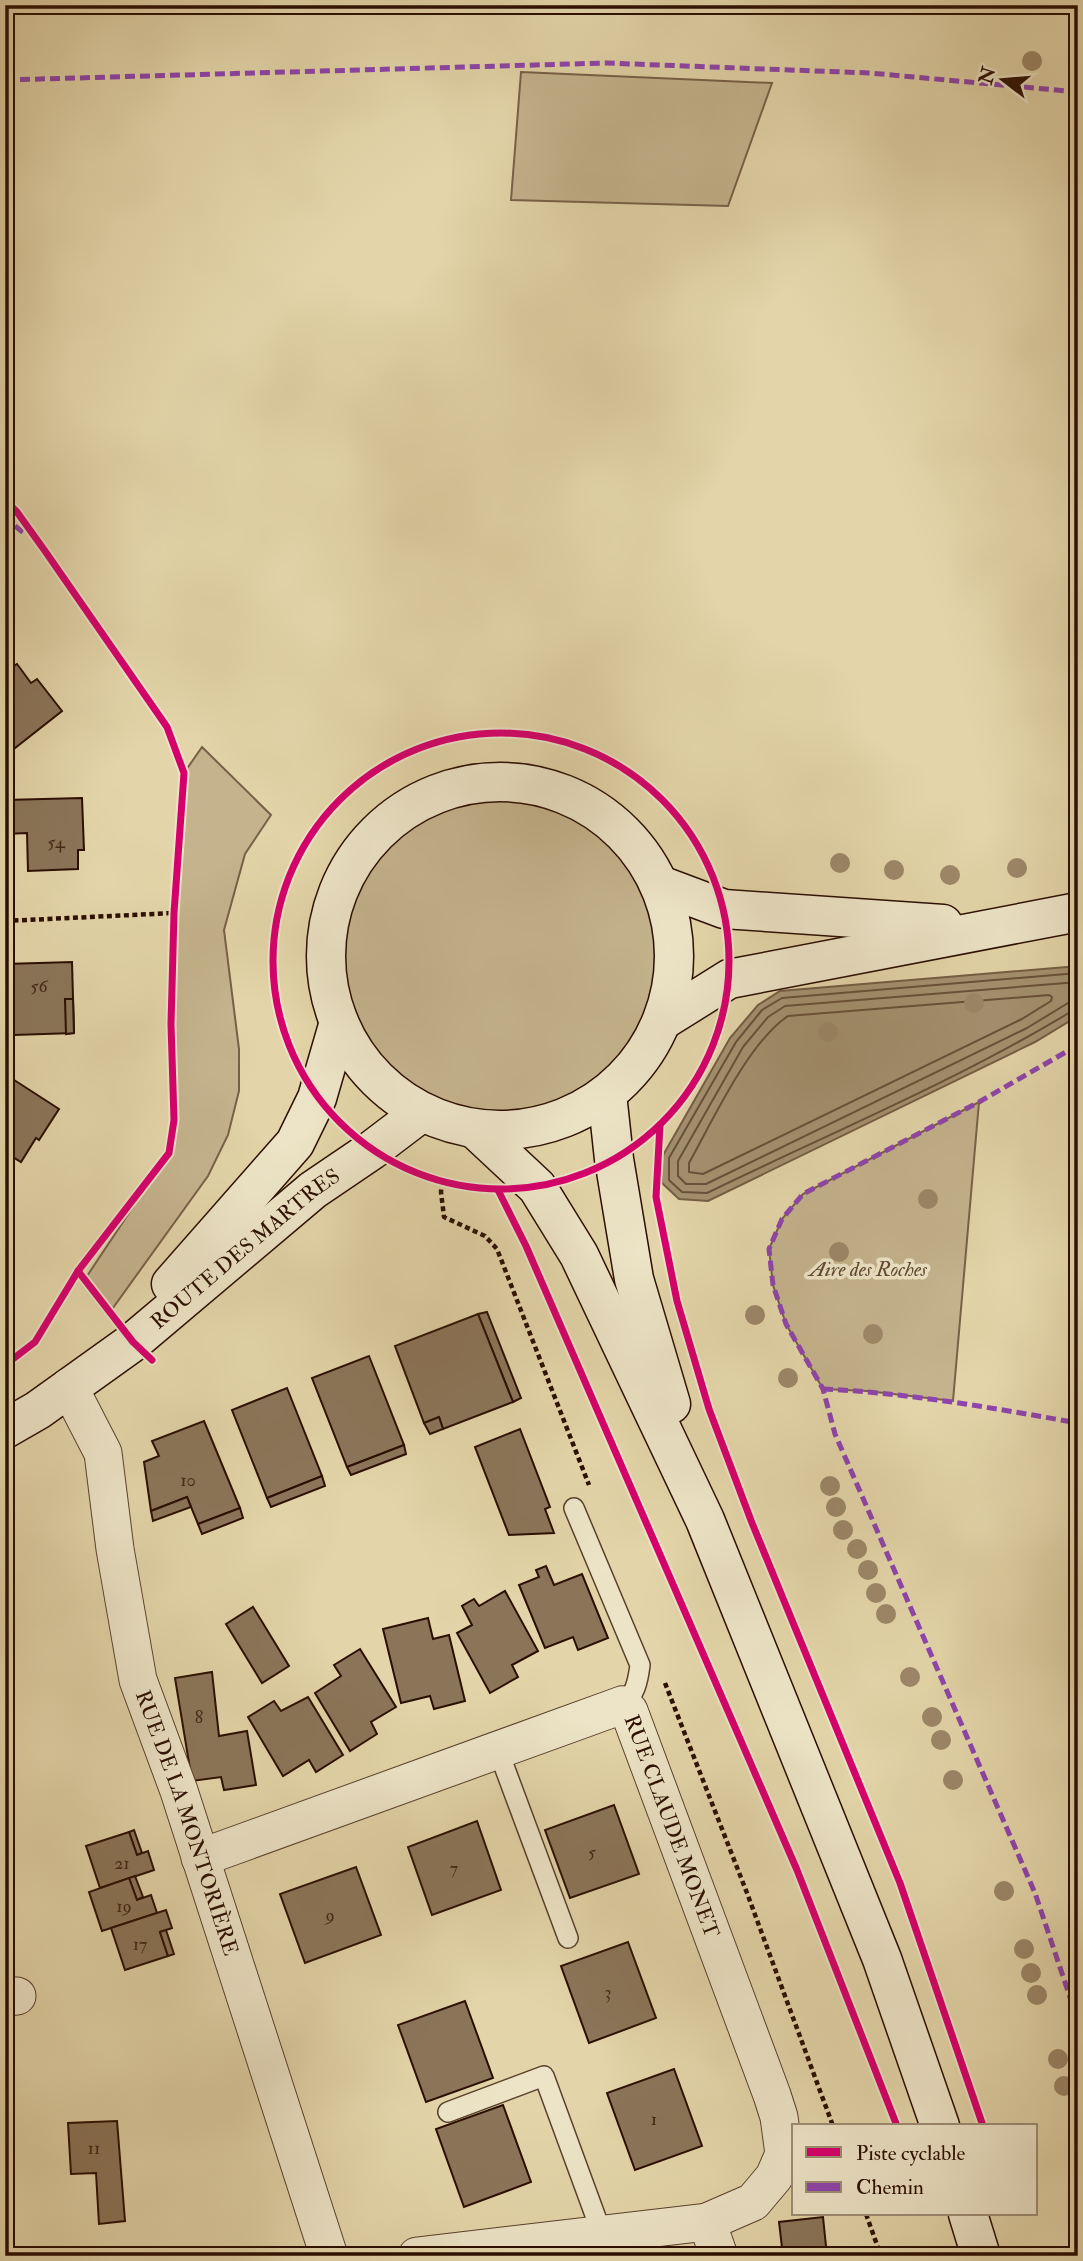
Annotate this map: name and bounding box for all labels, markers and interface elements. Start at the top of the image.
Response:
north arrow [968,46,1038,116]
text: N [973,63,1002,88]
house number: 54 [47,831,66,854]
house number: 56 [31,975,48,998]
street label: ROUTE DES MARTRES [145,1162,345,1335]
park label: Aire des Roches [807,1256,928,1283]
house number: 10 [180,1469,196,1492]
street label: RUE DE LA MONTORIÈRE [129,1686,245,1959]
house number: 8 [195,1706,203,1729]
street label: RUE CLAUDE MONET [618,1711,726,1942]
house number: 5 [588,1841,596,1864]
house number: 21 [114,1852,130,1875]
house number: 7 [450,1857,458,1880]
house number: 19 [116,1895,132,1918]
house number: 9 [323,1904,335,1927]
house number: 17 [133,1933,147,1956]
house number: 3 [605,1981,611,2004]
house number: 1 [651,2108,657,2131]
legend [792,2124,1038,2216]
house number: 11 [88,2137,100,2160]
text: Piste cyclable [856,2140,965,2167]
text: Chemin [856,2174,924,2201]

